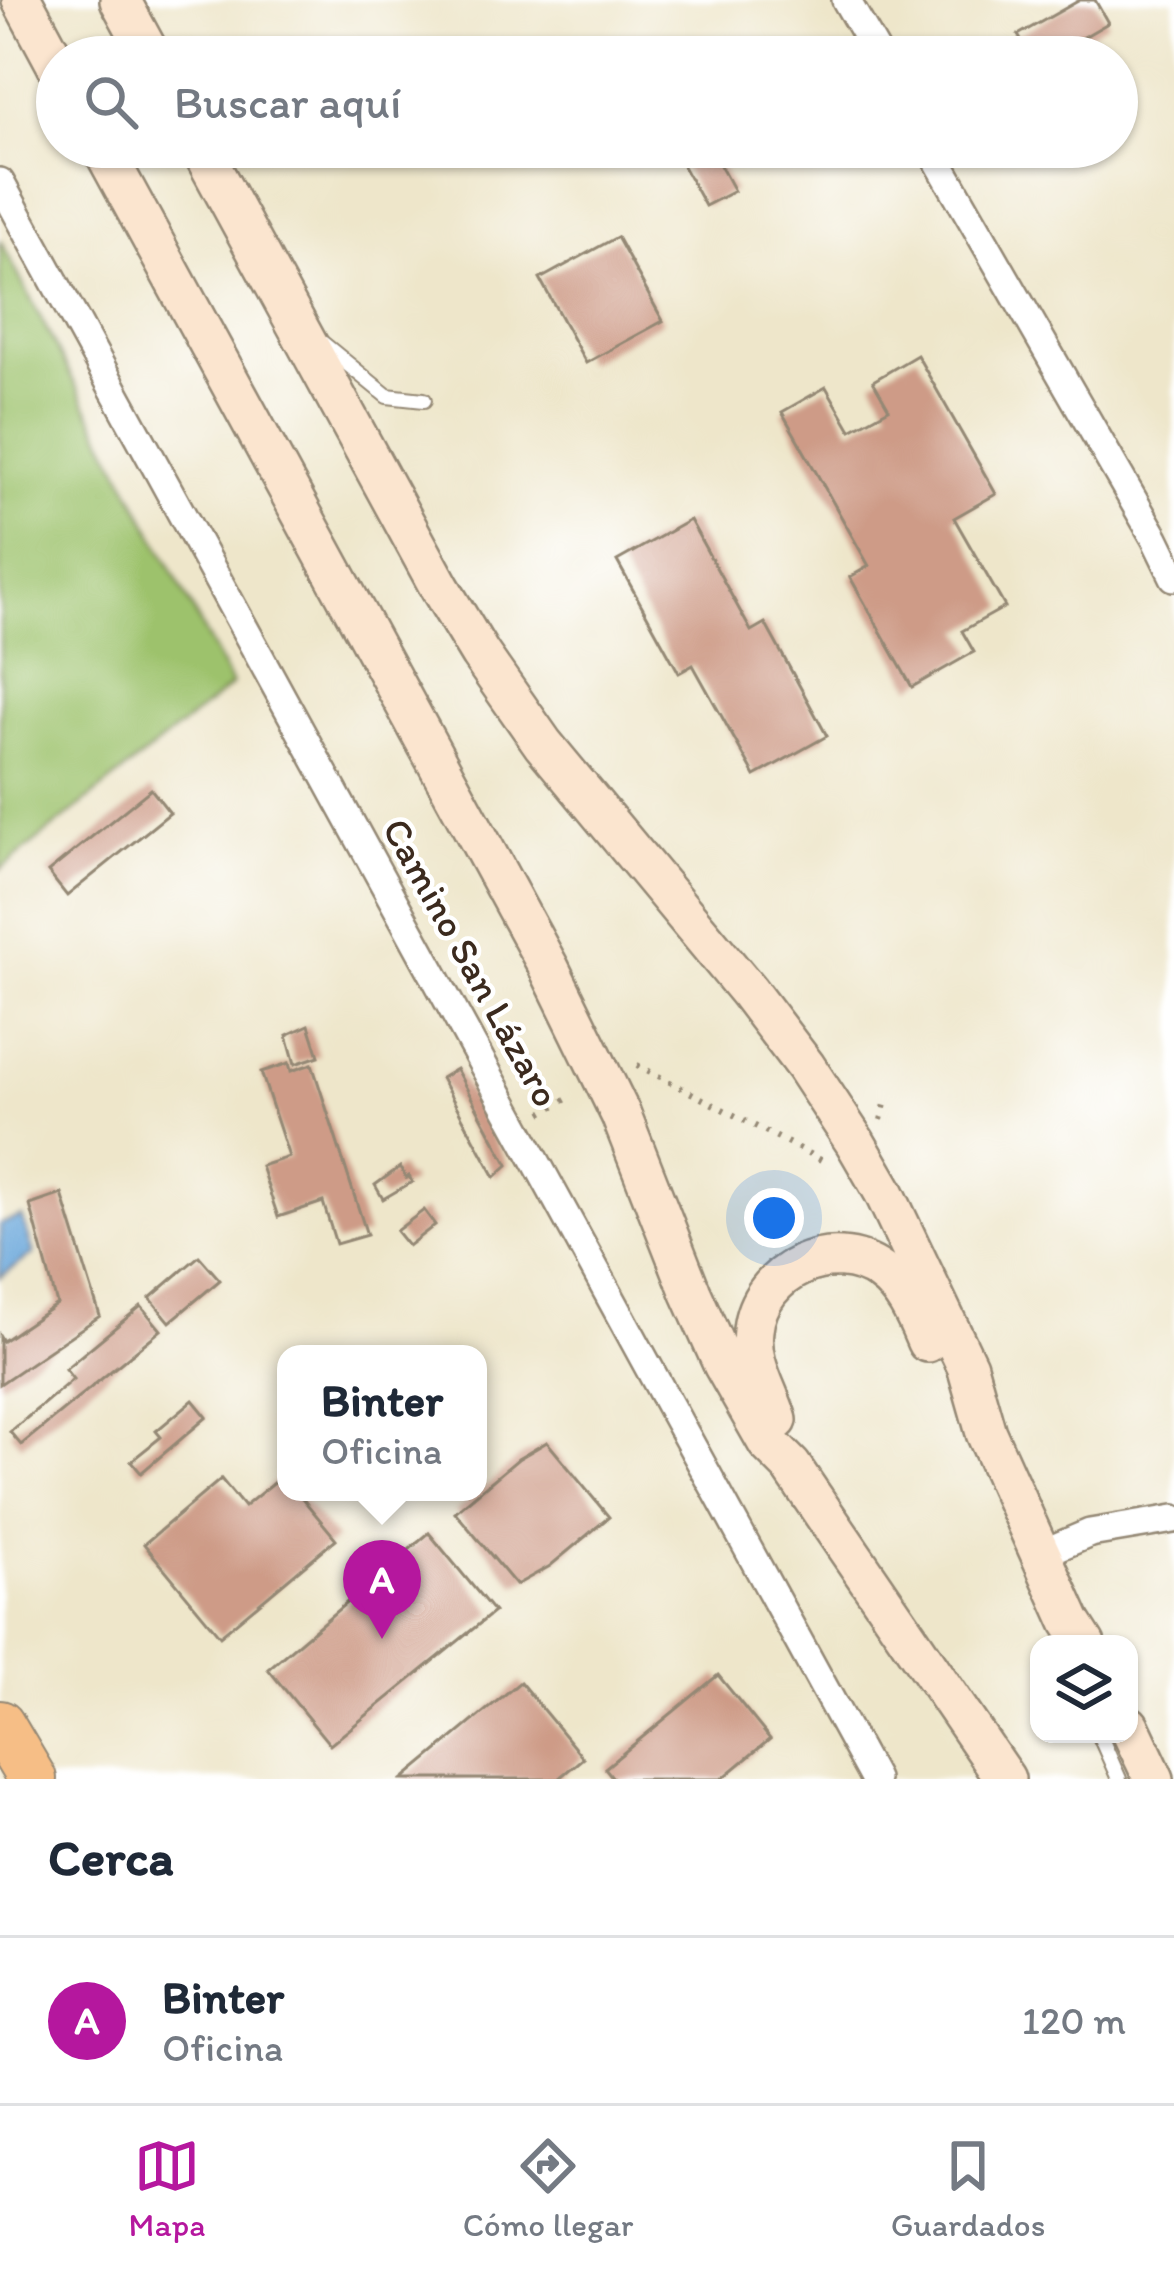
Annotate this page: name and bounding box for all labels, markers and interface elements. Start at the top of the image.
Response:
search box [36,36,1138,168]
icon: search [78,69,144,135]
text: Buscar aquí [174,75,401,129]
street label: Camino San Lázaro [373,810,570,1115]
your location [744,1188,804,1248]
popup [277,1345,487,1501]
text: Binter [321,1373,443,1427]
text: Oficina [321,1427,442,1474]
pin: A [343,1540,421,1639]
map controls [1030,1635,1138,1743]
button: layers [1030,1635,1138,1743]
text: Cerca [48,1827,174,1888]
text: Binter [162,1970,284,2024]
text: A [75,1997,99,2044]
text: 120 m [1022,1997,1126,2044]
text: Oficina [162,2024,283,2071]
tab: Mapa [129,2133,205,2244]
tab: Cómo llegar [463,2133,634,2244]
tab: Guardados [891,2133,1045,2244]

